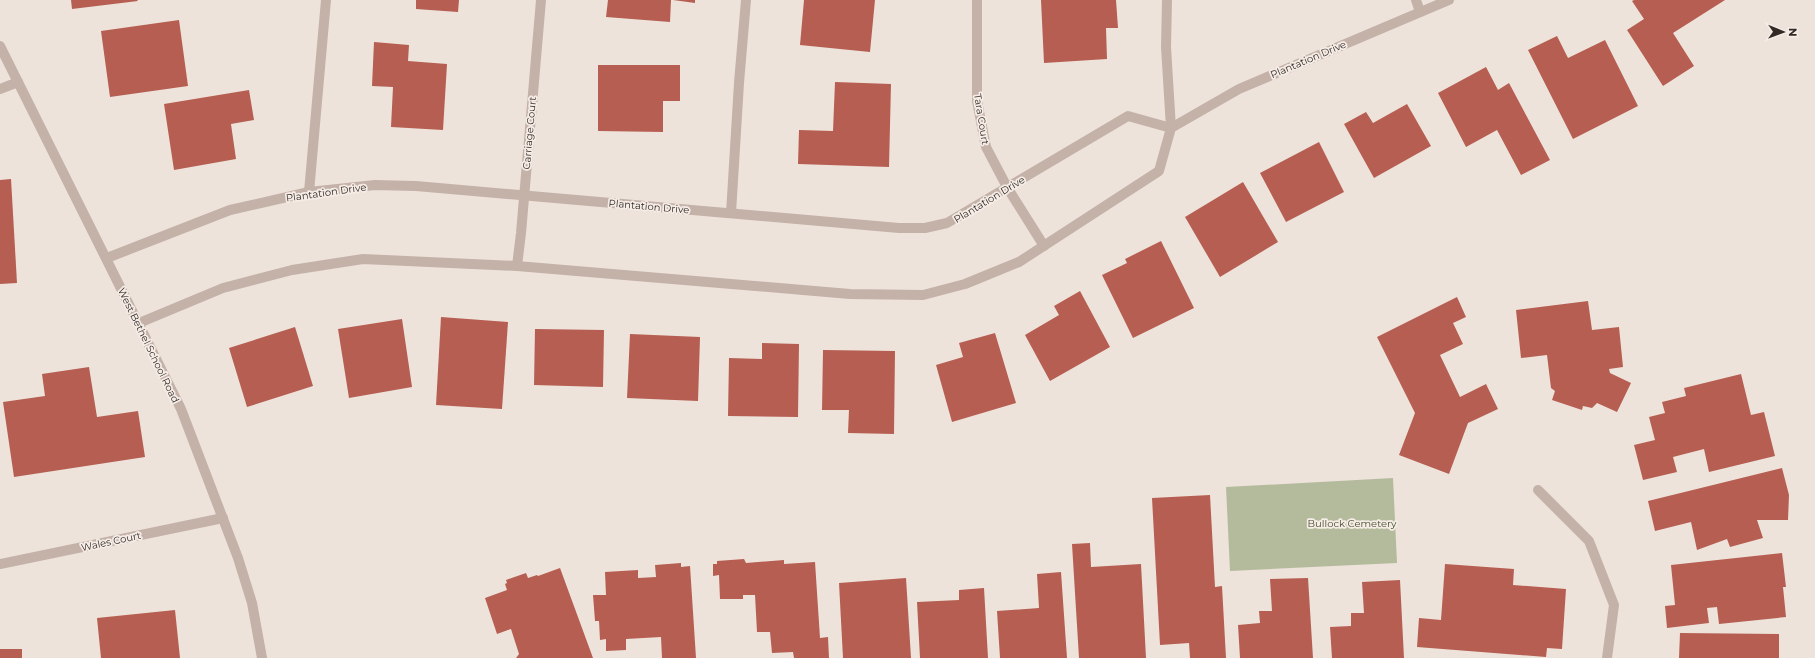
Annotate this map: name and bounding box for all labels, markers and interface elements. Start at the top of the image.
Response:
north arrow [1763,12,1803,52]
text: N [1786,28,1800,37]
street label: Plantation Drive [1268,38,1348,81]
street label: Tara Court [971,93,992,146]
street label: Carriage Court [520,96,539,170]
street label: Plantation Drive [951,173,1027,226]
street label: Plantation Drive [285,180,367,205]
street label: Plantation Drive [608,196,690,216]
street label: West Bethel School Road [115,286,182,405]
park label: Bullock Cemetery [1308,517,1397,530]
street label: Wales Court [80,529,142,554]

